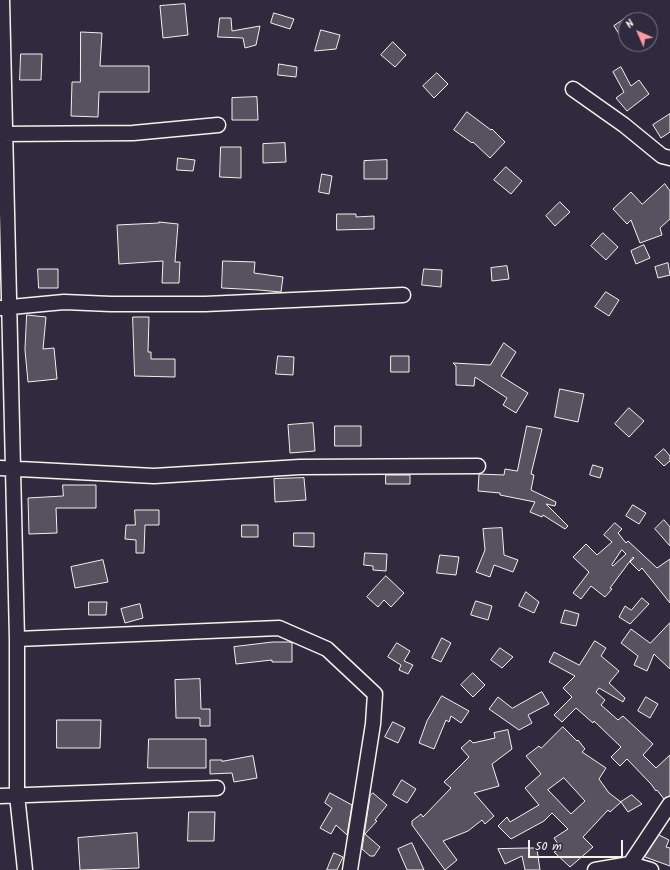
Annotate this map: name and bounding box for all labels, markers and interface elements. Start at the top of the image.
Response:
north arrow [618,12,658,52]
text: N [621,15,639,33]
scale bar [530,832,625,858]
text: 50 m [535,837,562,856]

